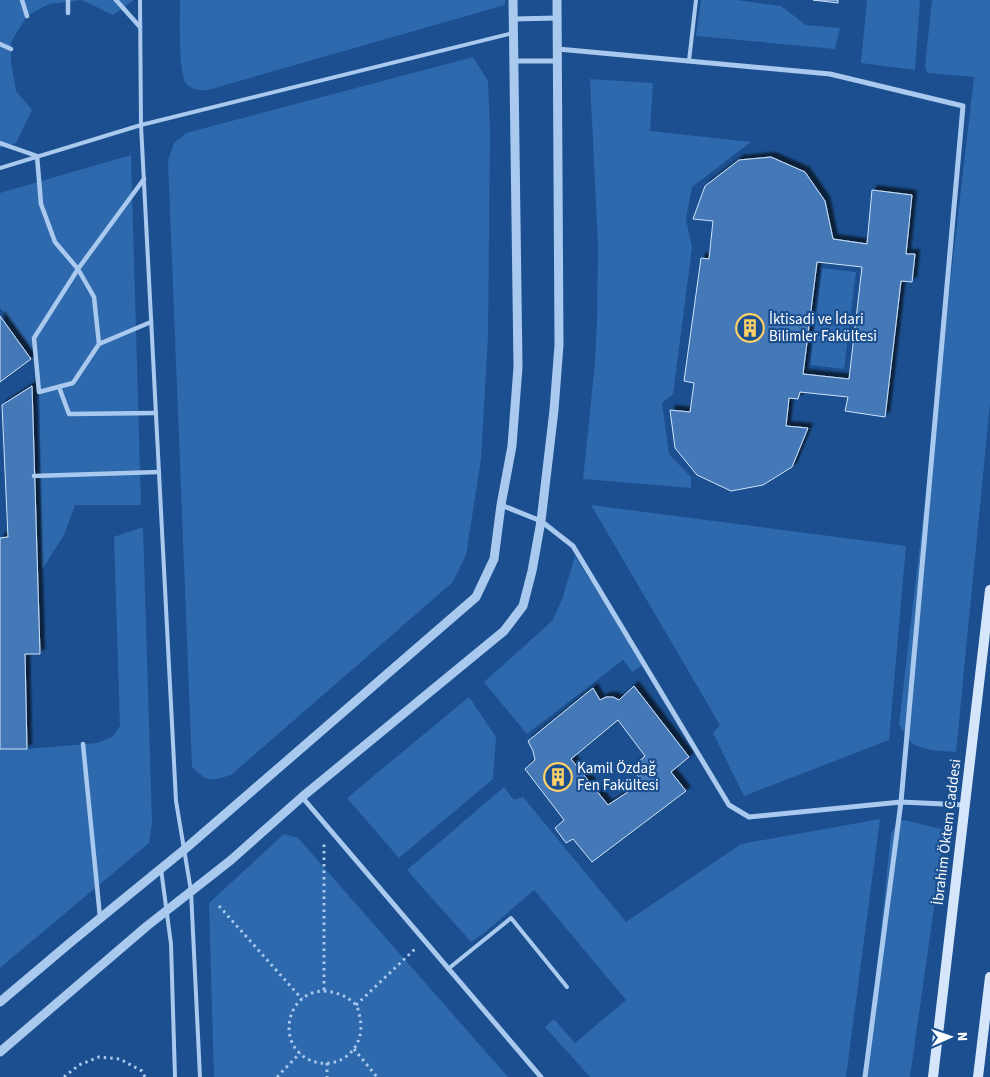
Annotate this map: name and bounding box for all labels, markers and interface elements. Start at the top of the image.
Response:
place label: İktisadi ve İdari Bilimler Fakültesi [769,309,877,347]
building icon: İktisadi ve İdari Bilimler Fakültesi [735,313,765,343]
place label: Kamil Özdağ Fen Fakültesi [577,758,659,796]
street label: İbrahim Öktem Caddesi [928,758,966,906]
building icon: Kamil Özdağ Fen Fakültesi [543,762,573,792]
north arrow [925,1012,975,1062]
text: N [952,1032,972,1042]

